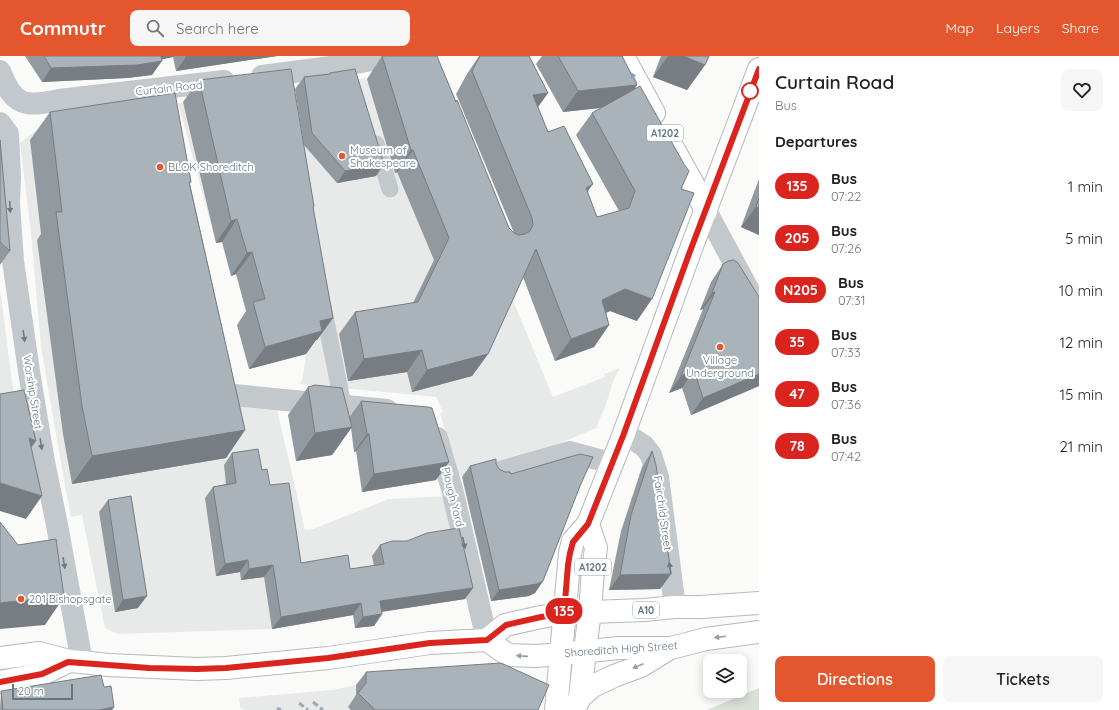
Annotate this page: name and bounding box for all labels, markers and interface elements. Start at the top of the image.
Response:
search box [130,10,410,46]
text: Commutr [20,16,106,40]
icon: search [144,17,166,39]
text: Search here [176,19,259,38]
text: Map [945,19,974,37]
text: Layers [996,19,1040,37]
text: Share [1062,19,1099,37]
button: heart [1061,69,1103,111]
text: Curtain Road [775,70,894,94]
one-way arrow [631,72,638,84]
street label: Curtain Road [135,78,203,98]
unlabelled marker [741,82,759,100]
text: Bus [775,97,797,113]
road number: A1202 [647,125,683,141]
text: Departures [775,132,857,151]
place label: Museum of Shakespeare [350,143,416,170]
marker: Museum of Shakespeare [337,151,347,161]
place label: BLOK Shoreditch [168,160,254,174]
marker: BLOK Shoreditch [155,162,165,172]
text: Bus [831,169,857,188]
text: 135 [786,177,808,195]
text: 1 min [1068,177,1103,196]
text: 07:22 [831,188,862,204]
one-way arrow [6,201,13,213]
text: Bus [831,221,857,240]
text: 205 [785,229,809,247]
text: 5 min [1065,229,1103,248]
text: 07:26 [831,240,861,256]
text: Bus [838,273,864,292]
text: N205 [783,281,818,299]
text: 10 min [1059,281,1103,300]
text: 07:31 [838,292,866,308]
text: Bus [831,325,857,344]
one-way arrow [21,330,27,342]
text: 35 [789,333,805,351]
text: 12 min [1059,333,1103,352]
marker: Village Underground [715,342,725,352]
text: 07:33 [831,344,861,360]
place label: Village Underground [686,353,754,380]
street label: Worship Street [20,354,46,430]
text: Bus [831,377,857,396]
text: 47 [789,385,805,403]
text: 15 min [1060,385,1103,404]
text: 07:36 [831,396,861,412]
text: Bus [831,429,857,448]
text: 78 [789,437,805,455]
text: 21 min [1059,437,1103,456]
one-way arrow [38,438,44,450]
text: 07:42 [831,448,861,464]
street label: Plough Yard [439,466,467,528]
street label: Fairchild Street [651,475,675,552]
one-way arrow [462,537,468,549]
one-way arrow [61,557,67,569]
road number: A1202 [575,559,611,575]
one-way arrow [667,562,674,574]
place label: 201 Bishopsgate [29,592,111,606]
marker: 201 Bishopsgate [16,594,26,604]
line badge: 135 [541,598,587,624]
text: 135 [553,602,575,620]
road number: A10 [633,602,659,618]
one-way arrow [714,634,726,640]
street label: Shoreditch High Street [564,638,678,660]
one-way arrow [516,652,528,659]
map controls [703,654,747,698]
button: layers [703,654,747,698]
button: Directions [775,656,935,702]
button: Tickets [943,656,1103,702]
one-way arrow [632,664,644,670]
scale bar [12,682,73,701]
text: 20 m [18,684,44,698]

